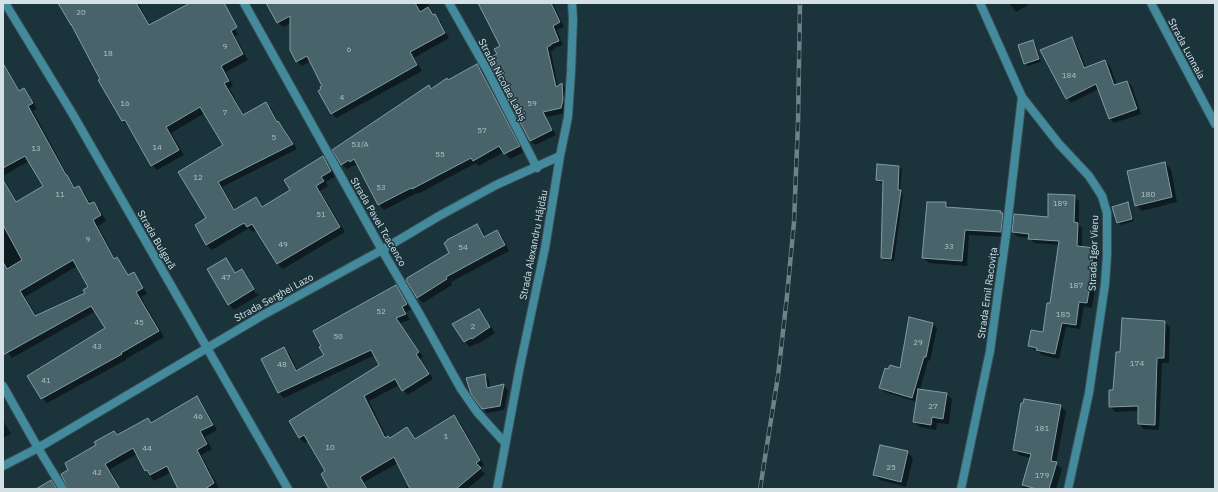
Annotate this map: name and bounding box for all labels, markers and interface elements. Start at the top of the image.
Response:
house number: 20 [76,8,86,18]
street label: Strada Lunnaia [1165,17,1207,81]
street label: Strada Nicolae Labiș [475,37,529,123]
house number: 9 [223,42,227,52]
house number: 6 [347,45,351,55]
house number: 18 [103,49,113,59]
house number: 184 [1062,71,1076,81]
house number: 4 [340,93,344,103]
house number: 16 [120,99,130,109]
house number: 59 [527,99,537,109]
house number: 7 [223,108,227,118]
house number: 57 [477,126,487,136]
house number: 5 [272,133,276,143]
house number: 53/A [351,140,369,150]
house number: 14 [152,143,162,153]
house number: 13 [31,144,41,154]
house number: 55 [435,150,445,160]
house number: 12 [193,173,203,183]
street label: Strada Pavel Tcacenco [348,175,408,269]
house number: 53 [376,183,386,193]
street label: Strada Alexandru Hâjdău [517,189,551,301]
house number: 11 [55,190,65,200]
house number: 180 [1141,190,1155,200]
house number: 189 [1053,199,1067,209]
street label: Strada Bulgară [134,208,178,272]
house number: 51 [316,210,326,220]
street label: Strada Igor Vieru [1087,215,1101,291]
house number: 9 [86,235,90,245]
house number: 49 [278,240,288,250]
house number: 33 [944,242,954,252]
house number: 54 [458,243,468,253]
street label: Strada Emil Racovița [976,246,1000,340]
street label: Strada Serghei Lazo [232,271,316,325]
house number: 47 [221,273,231,283]
house number: 187 [1069,281,1083,291]
house number: 52 [376,307,386,317]
house number: 185 [1056,310,1070,320]
house number: 45 [134,318,144,328]
house number: 2 [471,322,475,332]
house number: 50 [333,332,343,342]
house number: 29 [913,338,923,348]
house number: 43 [92,342,102,352]
house number: 174 [1130,359,1144,369]
house number: 48 [277,360,287,370]
house number: 41 [41,376,51,386]
house number: 27 [928,402,938,412]
house number: 46 [193,412,203,422]
house number: 181 [1035,424,1049,434]
house number: 1 [444,432,448,442]
house number: 10 [325,443,335,453]
house number: 44 [142,444,152,454]
house number: 25 [886,463,896,473]
house number: 42 [92,468,102,478]
house number: 179 [1035,471,1049,481]

